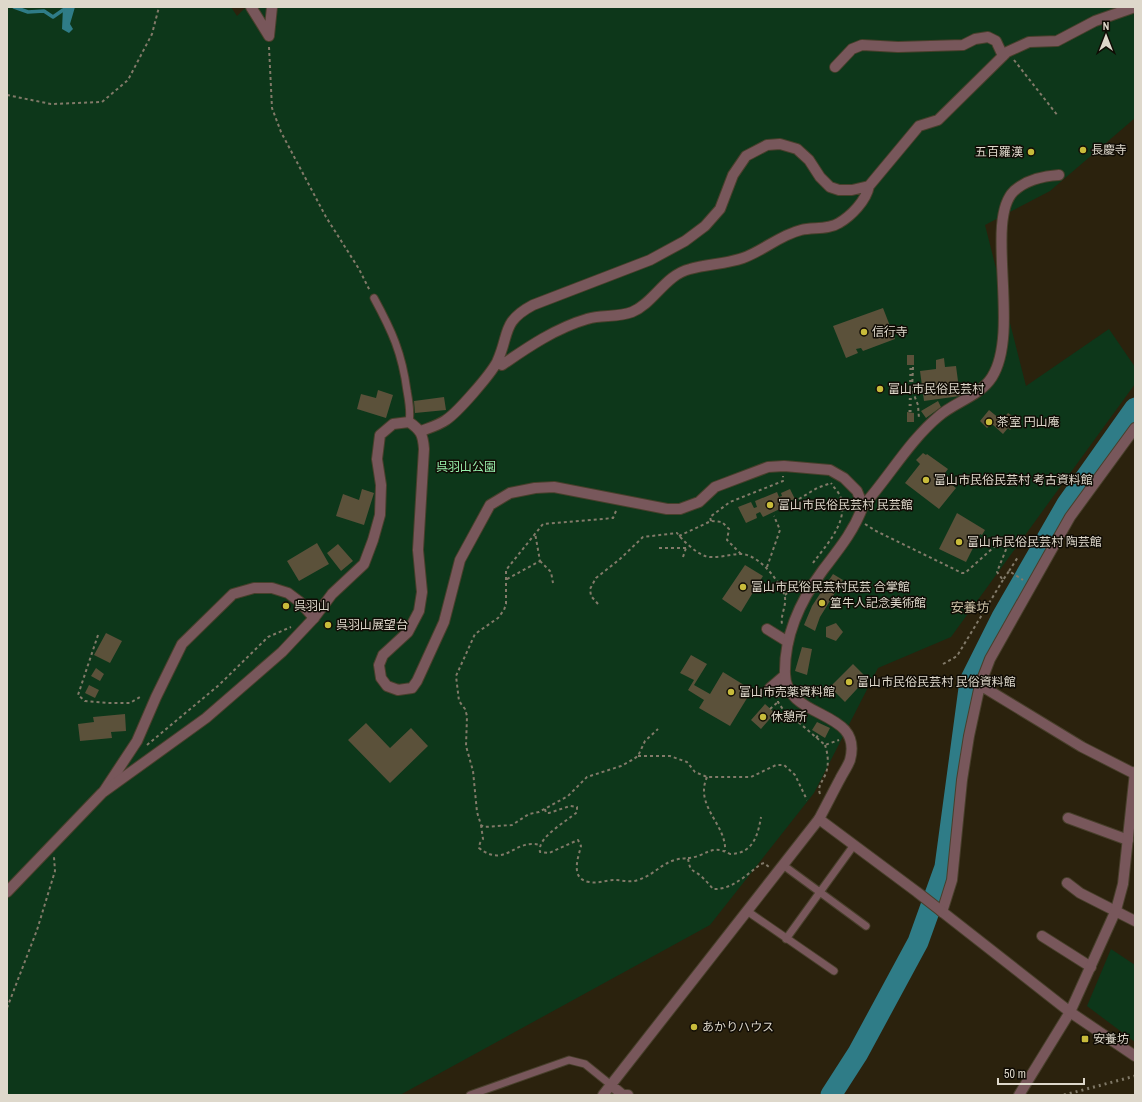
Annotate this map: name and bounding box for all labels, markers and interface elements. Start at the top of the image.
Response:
north arrow [1086,16,1126,56]
text: N [1103,19,1109,33]
place label: 長慶寺 [1091,142,1127,158]
place label: 五百羅漢 [975,144,1023,160]
marker: 長慶寺 [1078,145,1088,155]
marker: 五百羅漢 [1026,147,1036,157]
place label: 信行寺 [872,324,908,340]
marker: 信行寺 [859,327,869,337]
place label: 富山市民俗民芸村 [888,381,985,397]
marker: 富山市民俗民芸村 [875,384,885,394]
place label: 茶室 円山庵 [997,414,1060,430]
marker: 茶室 円山庵 [984,417,994,427]
park label: 呉羽山公園 [436,459,496,475]
place label: 富山市民俗民芸村 考古資料館 [934,472,1093,488]
marker: 富山市民俗民芸村 考古資料館 [921,475,931,485]
place label: 富山市民俗民芸村 民芸館 [778,497,913,513]
marker: 富山市民俗民芸村 民芸館 [765,500,775,510]
place label: 富山市民俗民芸村 陶芸館 [967,534,1102,550]
marker: 富山市民俗民芸村 陶芸館 [954,537,964,547]
place label: 富山市民俗民芸村民芸 合掌館 [751,579,910,595]
marker: 富山市民俗民芸村民芸 合掌館 [738,582,748,592]
place label: 篁牛人記念美術館 [830,595,926,611]
place label: 呉羽山 [294,598,330,614]
marker: 篁牛人記念美術館 [817,598,827,608]
district label: 安養坊 [950,599,990,616]
marker: 呉羽山 [281,601,291,611]
place label: 呉羽山展望台 [336,617,408,633]
marker: 呉羽山展望台 [323,620,333,630]
place label: 富山市民俗民芸村 民俗資料館 [857,674,1016,690]
marker: 富山市民俗民芸村 民俗資料館 [844,677,854,687]
place label: 富山市売薬資料館 [739,684,835,700]
marker: 富山市売薬資料館 [726,687,736,697]
place label: 休憩所 [771,709,807,725]
marker: 休憩所 [758,712,768,722]
place label: あかりハウス [702,1019,774,1035]
marker: あかりハウス [689,1022,699,1032]
place label: 安養坊 [1093,1031,1129,1047]
marker: 安養坊 [1080,1034,1090,1044]
scale bar [998,1060,1084,1086]
text: 50 m [1004,1066,1026,1082]

